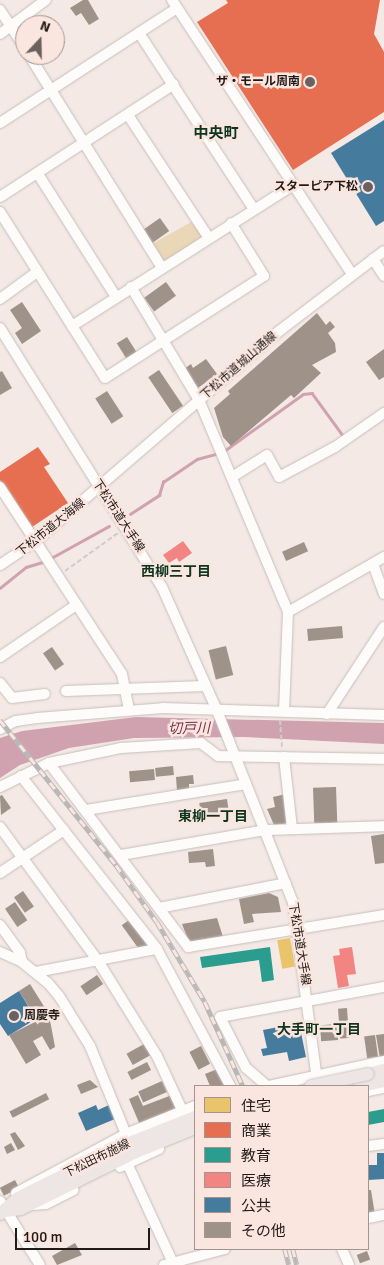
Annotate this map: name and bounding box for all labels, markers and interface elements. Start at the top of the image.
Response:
north arrow [15,15,65,65]
text: N [38,17,53,36]
place label: ザ・モール周南 [216,75,300,89]
marker: ザ・モール周南 [304,76,316,88]
district label: 中央町 [194,125,238,143]
place label: スターピア下松 [274,180,358,194]
marker: スターピア下松 [362,181,374,193]
street label: 下松市道城山通線 [198,329,280,403]
street label: 下松市道大手線 [89,477,147,555]
street label: 下松市道大海線 [14,496,88,560]
district label: 西柳三丁目 [141,564,211,580]
water label: 切戸川 [168,720,210,738]
district label: 東柳一丁目 [178,809,248,825]
street label: 下松市道大手線 [285,901,313,987]
place label: 周慶寺 [24,1009,60,1023]
marker: 周慶寺 [8,1010,20,1022]
district label: 大手町一丁目 [277,1022,361,1038]
legend [194,1085,369,1250]
text: 住宅 [241,1097,271,1115]
text: 商業 [241,1122,271,1140]
street label: 下松田布施線 [61,1137,133,1181]
text: 教育 [241,1147,271,1165]
text: 医療 [241,1172,271,1190]
text: 公共 [241,1197,271,1215]
scale bar [18,1218,152,1250]
text: その他 [241,1222,286,1240]
text: 100 m [23,1228,63,1246]

